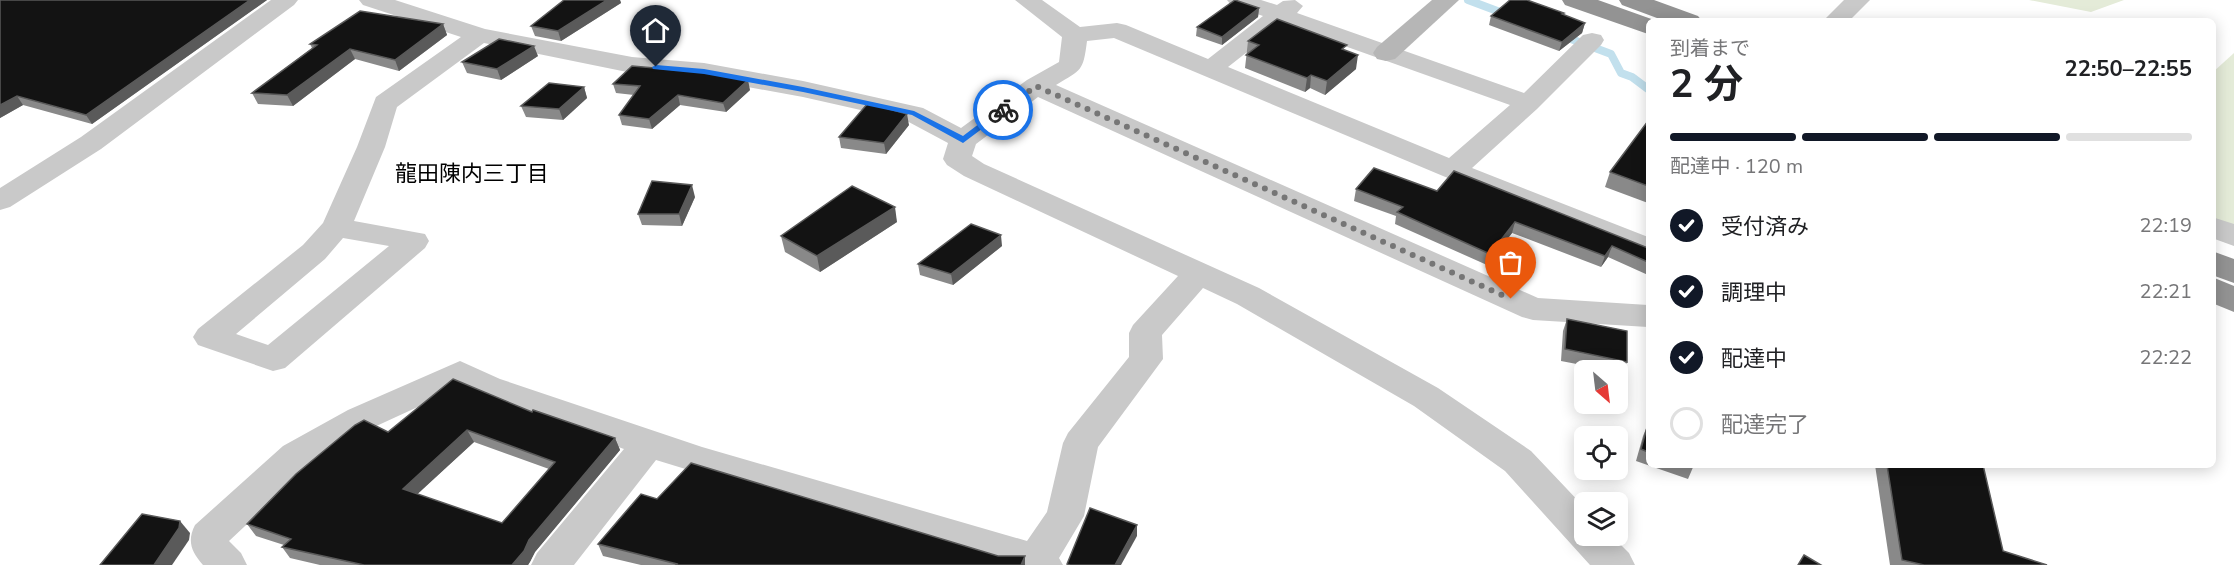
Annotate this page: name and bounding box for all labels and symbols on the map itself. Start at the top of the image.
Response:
pin [630,5,681,67]
courier [973,80,1033,140]
district label: 龍田陳内三丁目 [395,159,549,189]
pin [1485,237,1536,299]
north arrow [1574,360,1628,414]

